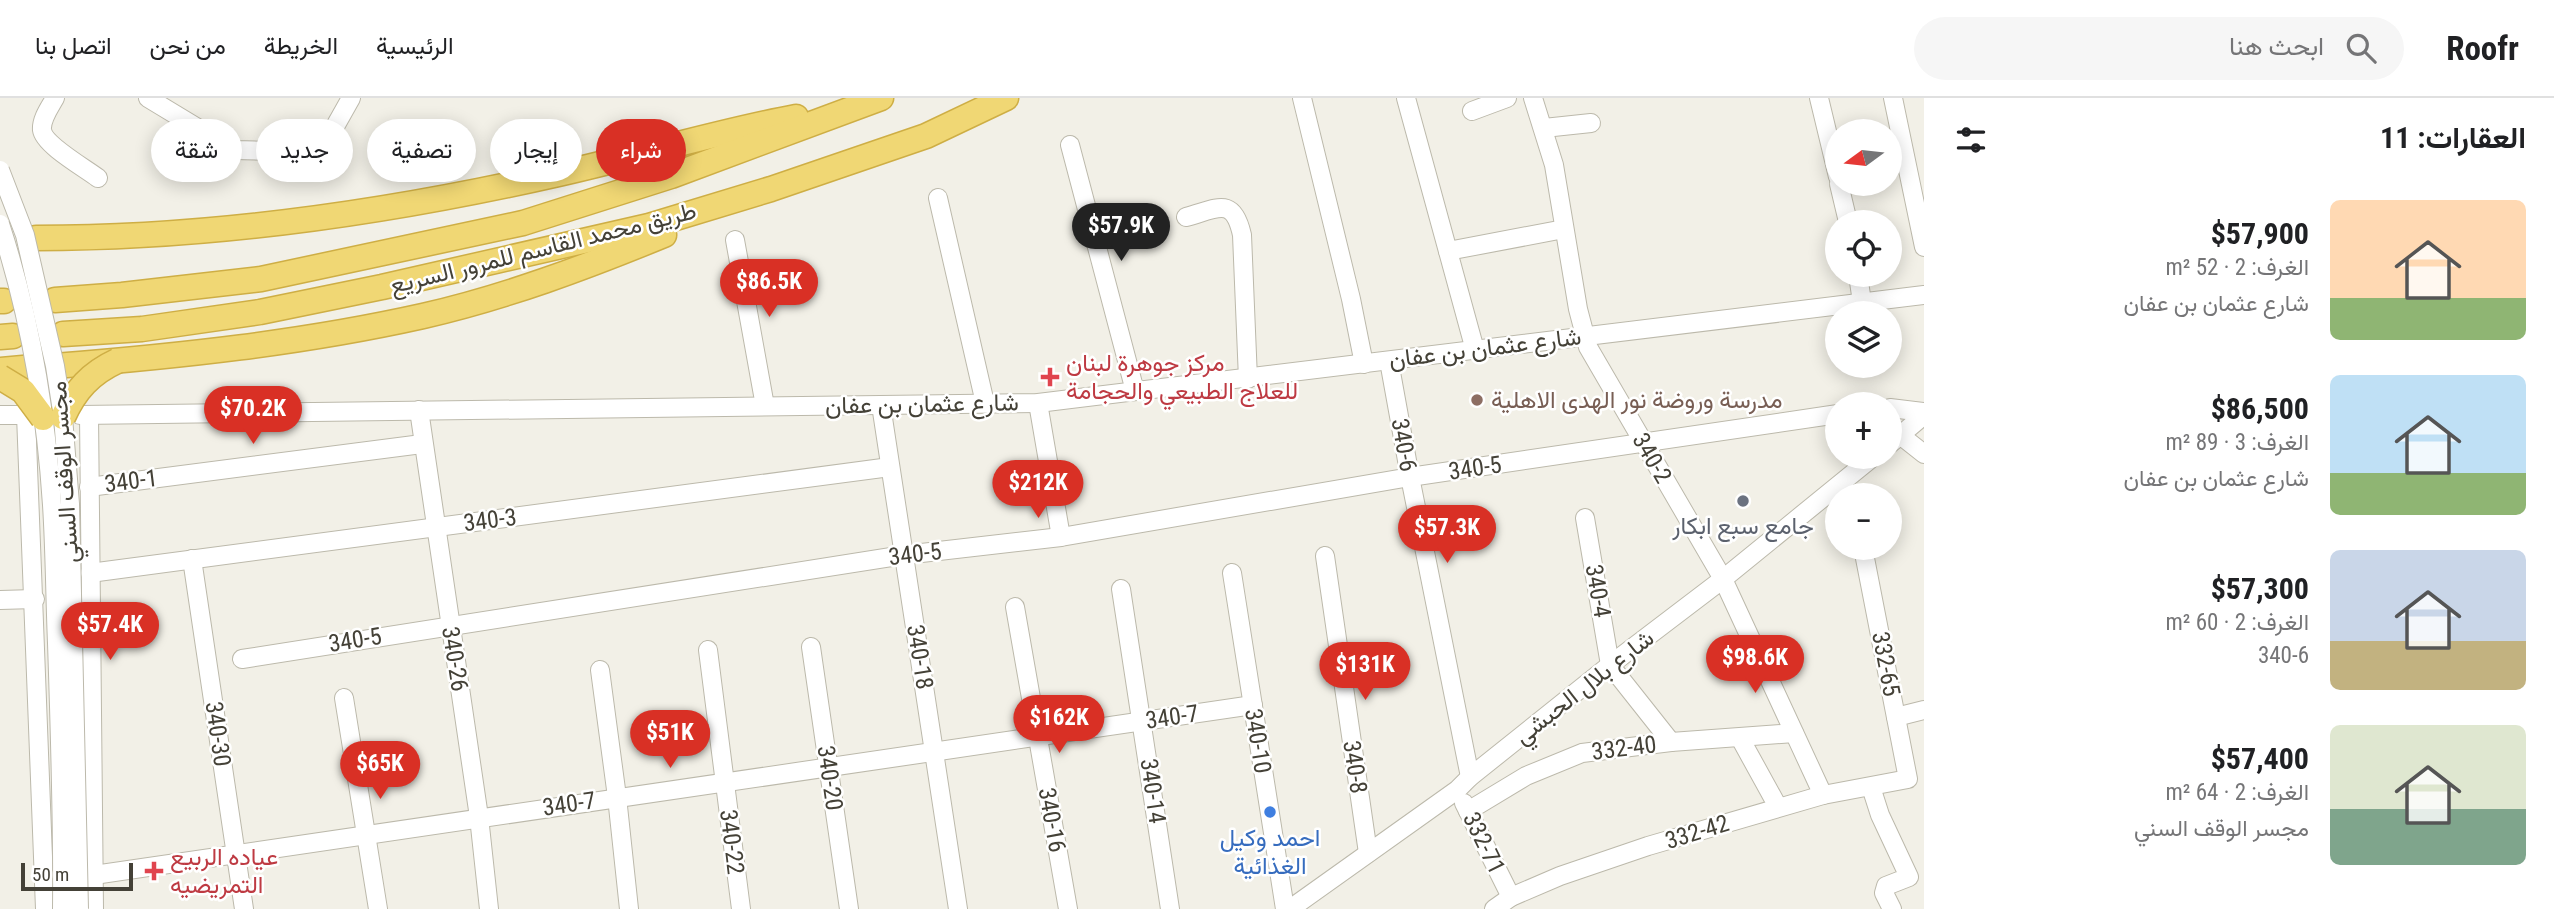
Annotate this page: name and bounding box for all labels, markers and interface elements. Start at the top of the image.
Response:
search box [1914,17,2404,80]
icon: search [2342,29,2380,67]
text: Roofr [2446,29,2519,68]
text: ابحث هنا [2229,31,2324,61]
text: اتصل بنا [35,32,112,60]
text: من نحن [150,32,226,60]
text: الخريطة [264,32,338,60]
text: الرئيسية [376,32,454,60]
chip: شقة [151,119,242,182]
chip: جديد [256,119,353,182]
chip: تصفية [367,119,476,182]
chip: إيجار [490,119,582,182]
chip: شراء [596,119,686,182]
north arrow [1825,119,1902,196]
map controls [1825,119,1902,560]
text: العقارات: 11 [2380,120,2526,155]
icon: filters [1952,121,1990,159]
street label: طريق محمد القاسم للمرور السريع [387,196,700,303]
pin: $57.9K [1064,204,1178,263]
button: locate [1825,210,1902,287]
text: $57.9K [1088,212,1154,239]
text: $57,900 [2211,216,2309,251]
icon: home [2386,228,2470,312]
text: الغرف: 2 · 52 m² [2166,254,2309,281]
pin: $86.5K [712,260,826,319]
text: $86.5K [736,268,802,295]
text: شارع عثمان بن عفان [2124,290,2309,317]
button: layers [1825,301,1902,378]
street label: شارع عثمان بن عفان [1387,322,1583,376]
place label: مركز جوهرة لبنان للعلاج الطبيعي والحجامة [1066,349,1298,410]
marker: مركز جوهرة لبنان للعلاج الطبيعي والحجامة [1040,367,1060,387]
street label: مجسر الوقف السني [44,380,89,564]
pin: $70.2K [196,386,310,446]
place label: مدرسة وروضة نور الهدى الاهلية [1491,386,1783,415]
street label: شارع عثمان بن عفان [825,388,1019,422]
text: $86,500 [2211,391,2309,426]
marker: مدرسة وروضة نور الهدى الاهلية [1469,392,1485,408]
button: + [1825,392,1902,469]
text: $70.2K [220,395,286,422]
icon: home [2386,403,2470,487]
street label: 340-6 [1386,416,1422,474]
street label: 340-2 [1627,428,1677,488]
text: الغرف: 3 · 89 m² [2166,429,2309,456]
street label: 340-5 [1447,450,1503,486]
pin: $212K [989,460,1087,520]
street label: 340-1 [103,464,159,498]
text: شارع عثمان بن عفان [2124,465,2309,492]
text: $212K [1008,469,1068,496]
button: − [1825,483,1902,560]
marker: جامع سبع ابكار [1735,493,1751,509]
street label: 340-3 [462,503,518,537]
pin: $57.3K [1390,505,1504,565]
place label: جامع سبع ابكار [1671,512,1814,543]
text: $57.3K [1414,514,1480,541]
street label: 340-5 [887,537,943,571]
street label: 340-4 [1580,562,1616,620]
text: $57,300 [2211,571,2309,606]
icon: home [2386,578,2470,662]
pin: $57.4K [53,602,167,662]
text: الغرف: 2 · 60 m² [2166,609,2309,636]
text: $57.4K [77,611,143,638]
street label: 340-5 [326,622,384,658]
street label: 340-18 [901,623,939,691]
street label: شارع بلال الحبشي [1509,624,1662,754]
street label: 340-26 [436,625,474,693]
street label: 332-65 [1866,629,1906,699]
pin: $98.6K [1698,636,1812,695]
pin: $131K [1316,642,1414,702]
text: 340-6 [2258,642,2309,669]
text: $98.6K [1722,644,1788,671]
text: $131K [1335,651,1395,678]
pin: $162K [1010,696,1108,755]
street label: 340-7 [1144,699,1200,735]
street label: 340-30 [200,700,236,768]
text: $162K [1029,704,1089,731]
street label: 340-10 [1239,707,1277,775]
pin: $51K [629,710,711,770]
text: $51K [646,719,694,746]
street label: 332-40 [1590,730,1658,766]
street label: 340-8 [1337,739,1373,795]
text: $57,400 [2211,741,2309,776]
pin: $65K [339,742,421,801]
street label: 340-20 [812,744,848,812]
text: $65K [356,750,404,777]
icon: home [2386,753,2470,837]
street label: 340-14 [1135,757,1171,825]
text: الغرف: 2 · 64 m² [2166,779,2309,806]
street label: 340-16 [1033,785,1071,855]
street label: 340-7 [541,786,597,822]
marker: احمد وكيل الغذائية [1262,804,1278,820]
street label: 340-22 [714,808,750,876]
street label: 332-71 [1457,808,1511,878]
street label: 332-42 [1662,809,1732,855]
text: مجسر الوقف السني [2134,815,2309,842]
place label: احمد وكيل الغذائية [1220,824,1320,880]
place label: عياده الربيع التمريضيه [170,843,278,900]
scale bar [21,860,133,892]
marker: عياده الربيع التمريضيه [144,861,164,881]
text: 50 m [32,863,69,886]

